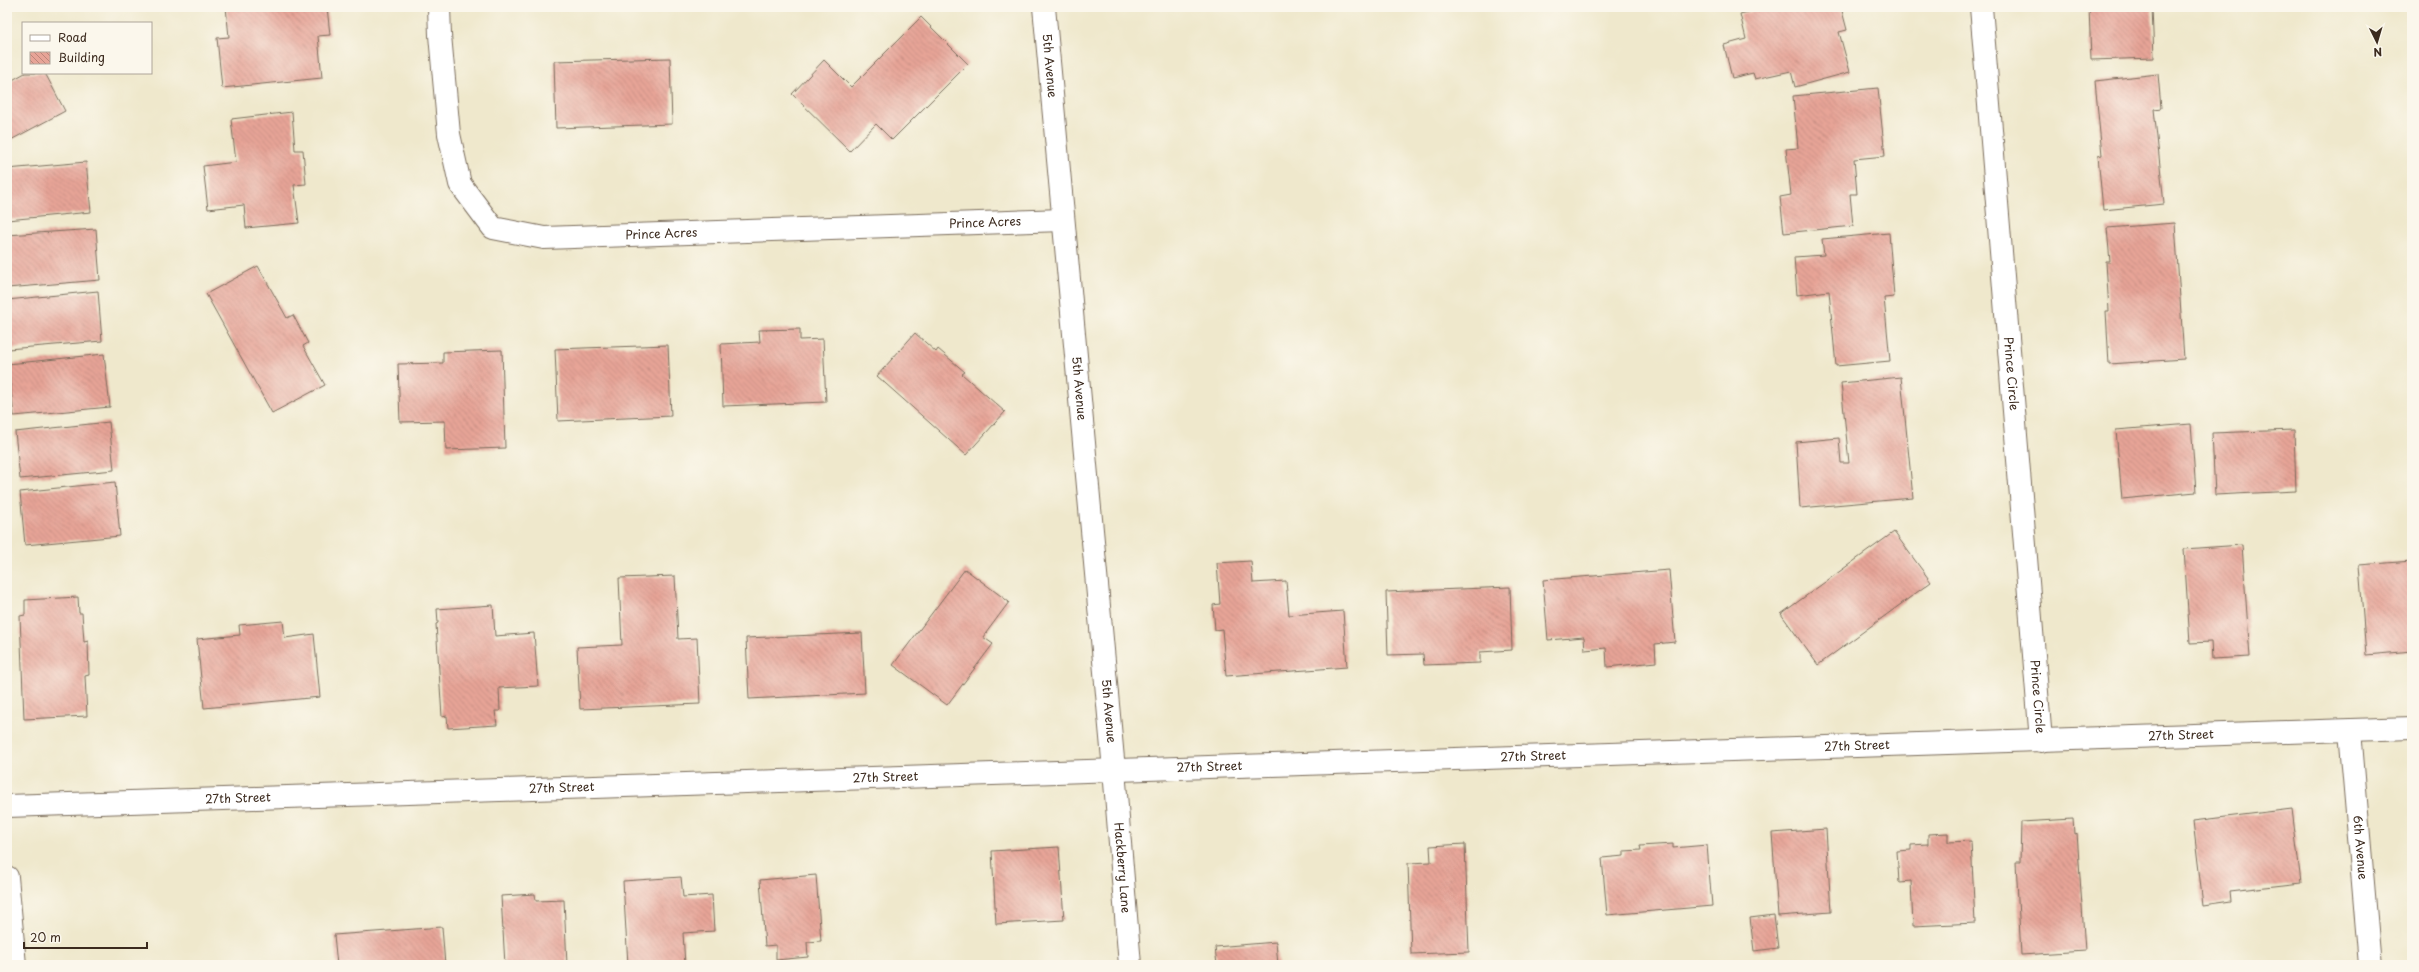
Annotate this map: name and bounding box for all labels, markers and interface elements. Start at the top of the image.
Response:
legend [22,22,152,74]
north arrow [2357,22,2397,62]
text: Road [58,28,87,46]
street label: 5th Avenue [1038,33,1062,99]
text: N [2373,44,2383,61]
text: Building [58,48,105,66]
street label: Prince Acres [949,211,1022,232]
street label: Prince Acres [625,223,698,243]
street label: Prince Circle [2000,336,2024,412]
street label: 5th Avenue [1068,356,1092,422]
street label: Prince Circle [2026,659,2050,734]
street label: 5th Avenue [1098,678,1122,744]
street label: 27th Street [2148,724,2214,745]
street label: 27th Street [1824,735,1890,755]
street label: 27th Street [1500,745,1566,766]
street label: 27th Street [1176,756,1243,776]
street label: 27th Street [852,766,919,787]
street label: 27th Street [529,777,595,797]
street label: 27th Street [205,787,271,808]
street label: 6th Avenue [2349,815,2373,881]
street label: Hackberry Lane [1110,822,1136,914]
scale bar [24,924,147,950]
text: 20 m [30,928,61,946]

